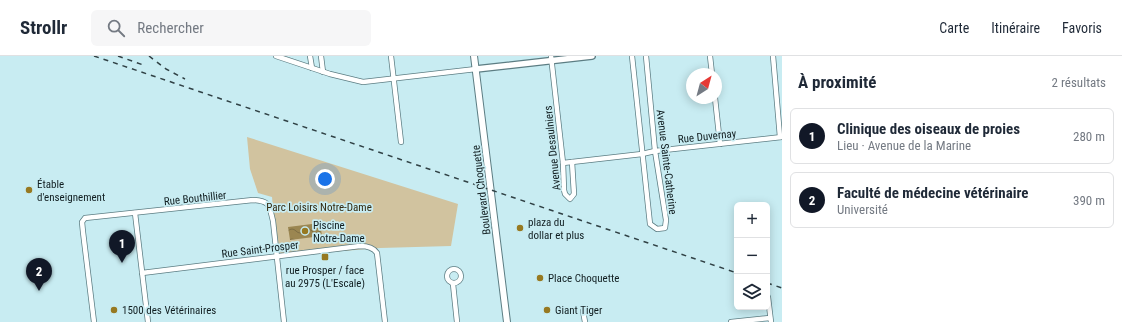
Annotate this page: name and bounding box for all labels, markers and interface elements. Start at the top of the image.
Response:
search box [91,10,371,46]
text: Strollr [20,16,67,39]
icon: search [105,17,127,39]
text: Rechercher [137,19,204,37]
text: Carte [939,20,969,36]
text: Itinéraire [991,20,1040,36]
text: Favoris [1062,20,1102,36]
north arrow [686,68,722,104]
text: À proximité [798,72,876,92]
text: 2 résultats [1052,75,1106,90]
street label: Avenue Desaulniers [542,105,563,191]
street label: Avenue Sainte-Catherine [654,109,679,215]
text: Clinique des oiseaux de proies [837,120,1020,138]
street label: Rue Duvernay [677,127,737,146]
text: 1 [809,129,815,144]
text: 280 m [1073,129,1105,144]
text: Lieu · Avenue de la Marine [837,138,971,153]
street label: Boulevard Choquette [470,144,493,236]
your location [315,169,335,189]
place label: Étable d'enseignement [37,178,105,204]
text: Faculté de médecine vétérinaire [837,184,1029,202]
marker: Étable d'enseignement [24,185,34,195]
street label: Rue Bouthillier [163,189,228,208]
text: 2 [809,193,815,208]
text: 390 m [1073,193,1105,208]
park label: Parc Loisirs Notre-Dame [266,201,372,214]
map controls [734,202,770,310]
button: + [734,202,770,238]
text: Université [837,202,888,217]
place label: plaza du dollar et plus [528,216,584,242]
place label: Piscine Notre-Dame [313,219,365,245]
marker: plaza du dollar et plus [515,223,525,233]
marker: Piscine Notre-Dame [300,226,310,236]
pin: 1 [109,230,135,263]
street label: Rue Saint-Prosper [221,238,300,261]
button: − [734,238,770,274]
marker: rue Prosper / face au 2975 (L'Escale) [320,252,330,262]
pin: 2 [26,258,52,291]
place label: rue Prosper / face au 2975 (L'Escale) [285,264,365,290]
place label: Place Choquette [548,272,619,285]
marker: Place Choquette [535,273,545,283]
button: layers [734,274,770,310]
place label: 1500 des Vétérinaires [122,304,216,317]
place label: Giant Tiger [555,304,603,317]
marker: 1500 des Vétérinaires [109,305,119,315]
marker: Giant Tiger [542,305,552,315]

